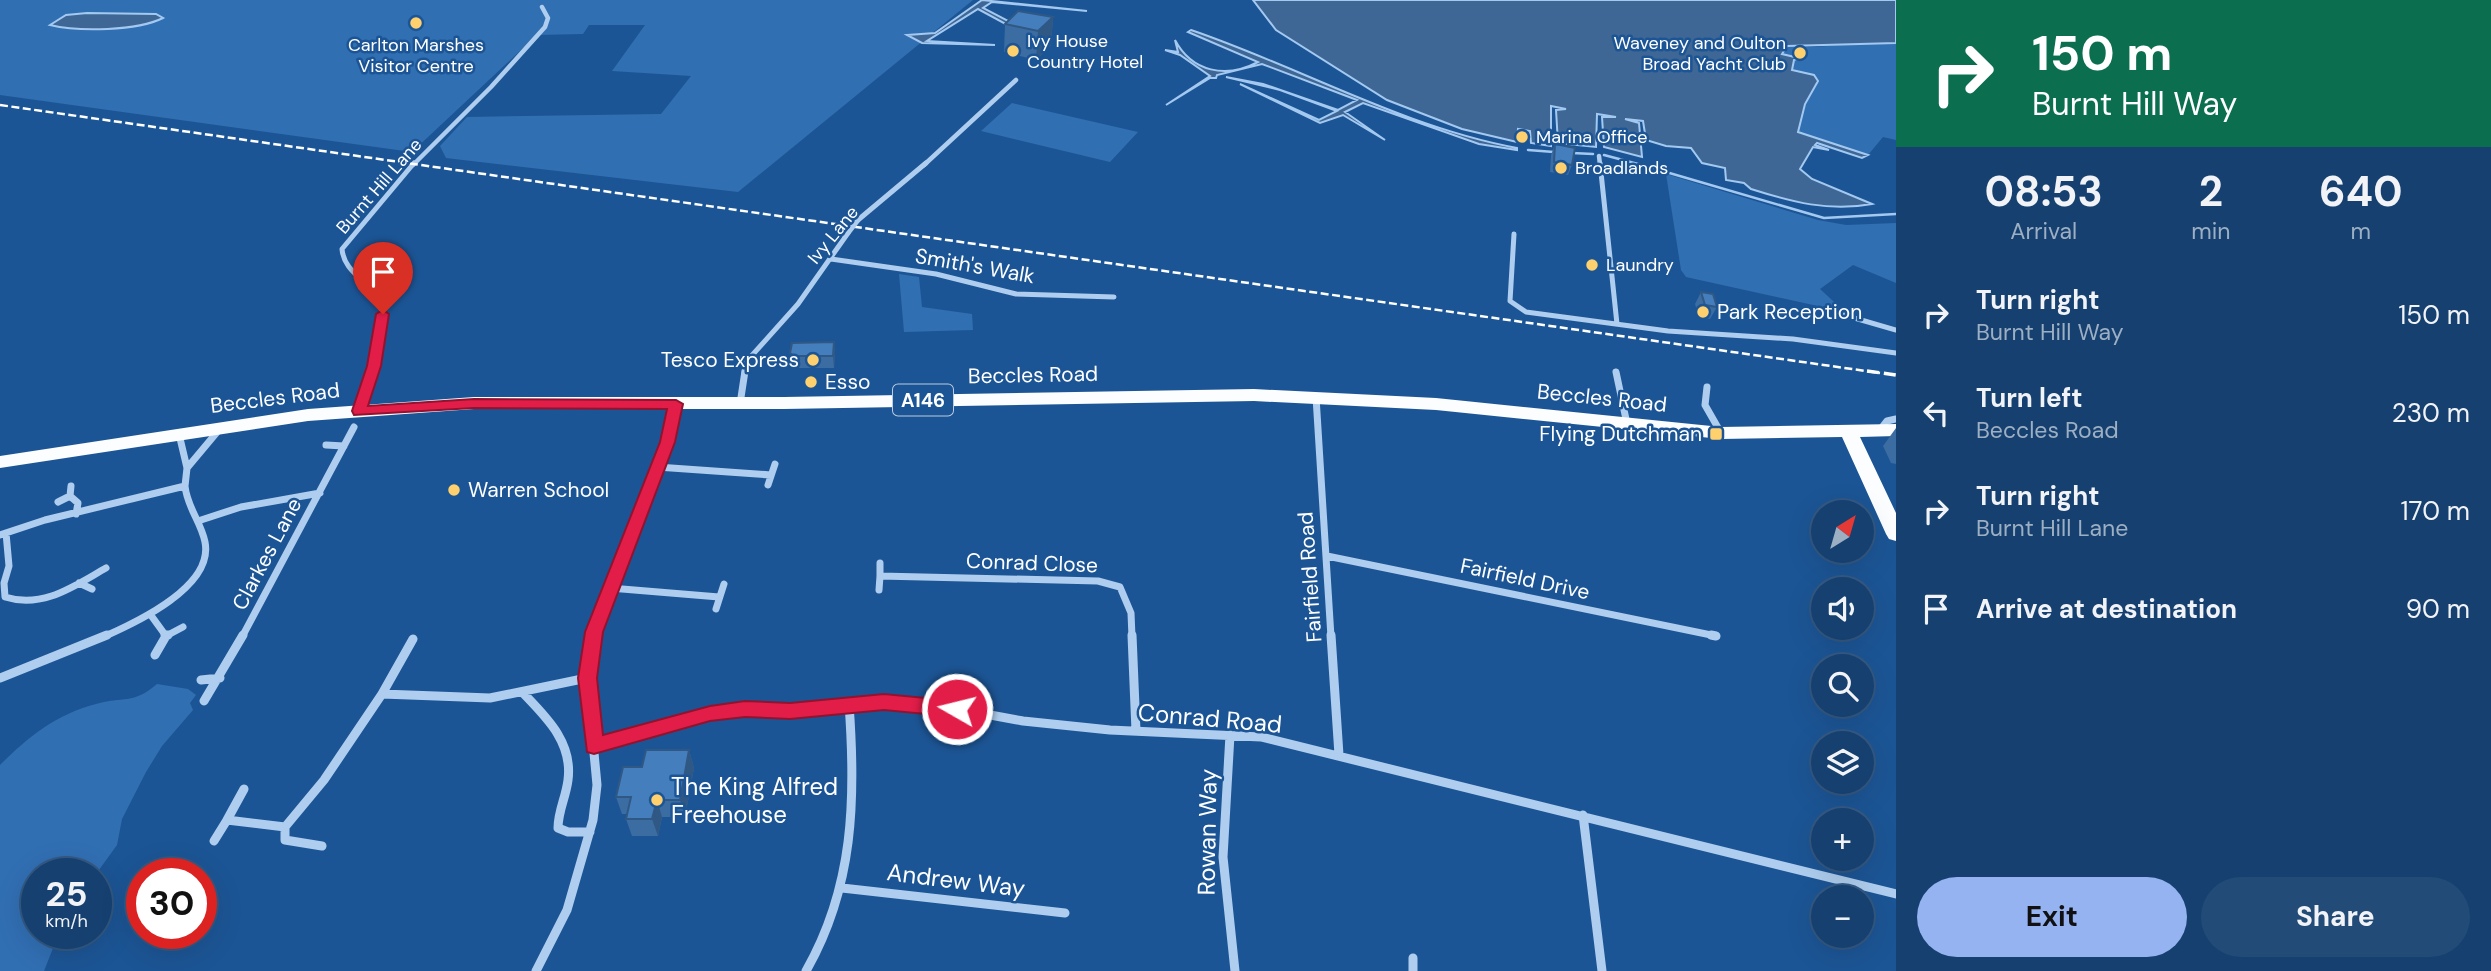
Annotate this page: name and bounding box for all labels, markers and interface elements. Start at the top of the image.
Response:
marker: Carlton Marshes Visitor Centre [408,15,424,31]
text: 150 m [2032,21,2172,85]
icon: right [1917,28,2008,119]
place label: Ivy House Country Hotel [1027,29,1143,74]
place label: Waveney and Oulton Broad Yacht Club [1613,31,1786,76]
place label: Carlton Marshes Visitor Centre [348,33,484,78]
marker: Ivy House Country Hotel [1005,43,1021,59]
marker: Waveney and Oulton Broad Yacht Club [1792,45,1808,61]
text: Burnt Hill Way [2032,83,2237,125]
place label: Marina Office [1536,125,1648,149]
marker: Marina Office [1514,129,1530,145]
street label: Burnt Hill Lane [331,133,427,239]
place label: Broadlands [1575,156,1668,180]
marker: Broadlands [1553,160,1569,176]
text: 08:53 [1985,164,2103,219]
text: 2 [2199,164,2223,219]
text: 640 [2319,164,2403,219]
street label: Ivy Lane [802,201,864,269]
text: Arrival [2010,216,2077,246]
text: min [2191,216,2231,246]
text: m [2351,216,2371,246]
pin [353,242,413,314]
street label: Smith's Walk [913,242,1037,290]
icon: arrive [364,253,402,291]
place label: Laundry [1606,253,1674,277]
marker: Laundry [1584,257,1600,273]
text: Turn right [1976,283,2100,317]
icon: right [1917,296,1955,334]
place label: Park Reception [1717,298,1862,326]
text: 150 m [2398,298,2470,332]
marker: Park Reception [1695,304,1711,320]
text: Burnt Hill Way [1976,317,2124,347]
place label: Tesco Express [661,346,799,374]
marker: Tesco Express [805,352,821,368]
street label: Beccles Road [968,360,1098,390]
place label: Esso [825,368,870,396]
marker: Esso [803,374,819,390]
street label: Beccles Road [209,376,341,420]
street label: Beccles Road [1536,377,1668,419]
text: Turn left [1976,381,2083,415]
road number: A146 [893,384,953,416]
icon: left [1917,394,1955,432]
text: 230 m [2392,396,2470,430]
text: Beccles Road [1976,415,2119,445]
place label: Flying Dutchman [1539,420,1702,448]
marker: Flying Dutchman [1708,426,1724,442]
place label: Warren School [468,476,609,504]
text: Turn right [1976,479,2100,513]
marker: Warren School [446,482,462,498]
icon: right [1917,492,1955,530]
street label: Clarkes Lane [226,493,308,615]
text: 170 m [2401,494,2470,528]
north arrow [1811,500,1874,564]
map controls [1811,500,1874,948]
street label: Fairfield Road [1291,511,1329,643]
text: Burnt Hill Lane [1976,513,2128,543]
street label: Conrad Close [965,547,1099,579]
street label: Fairfield Drive [1458,552,1592,606]
button: sound [1811,577,1874,640]
icon: arrive [1917,590,1955,628]
text: Arrive at destination [1976,592,2237,626]
text: 90 m [2406,592,2470,626]
button: search [1811,654,1874,717]
position arrow [920,672,994,746]
street label: Conrad Road [1137,696,1283,740]
button: layers [1811,731,1874,794]
street label: Rowan Way [1190,768,1224,896]
place label: The King Alfred Freehouse [671,771,838,830]
marker: The King Alfred Freehouse [649,792,665,808]
button: + [1811,808,1874,871]
street label: Andrew Way [885,856,1027,904]
speed limit sign: 30 [126,858,217,949]
text: 25 [46,871,87,917]
button: Exit [1917,877,2187,957]
button: Share [2201,877,2470,957]
button: − [1811,885,1874,948]
text: km/h [45,909,88,933]

